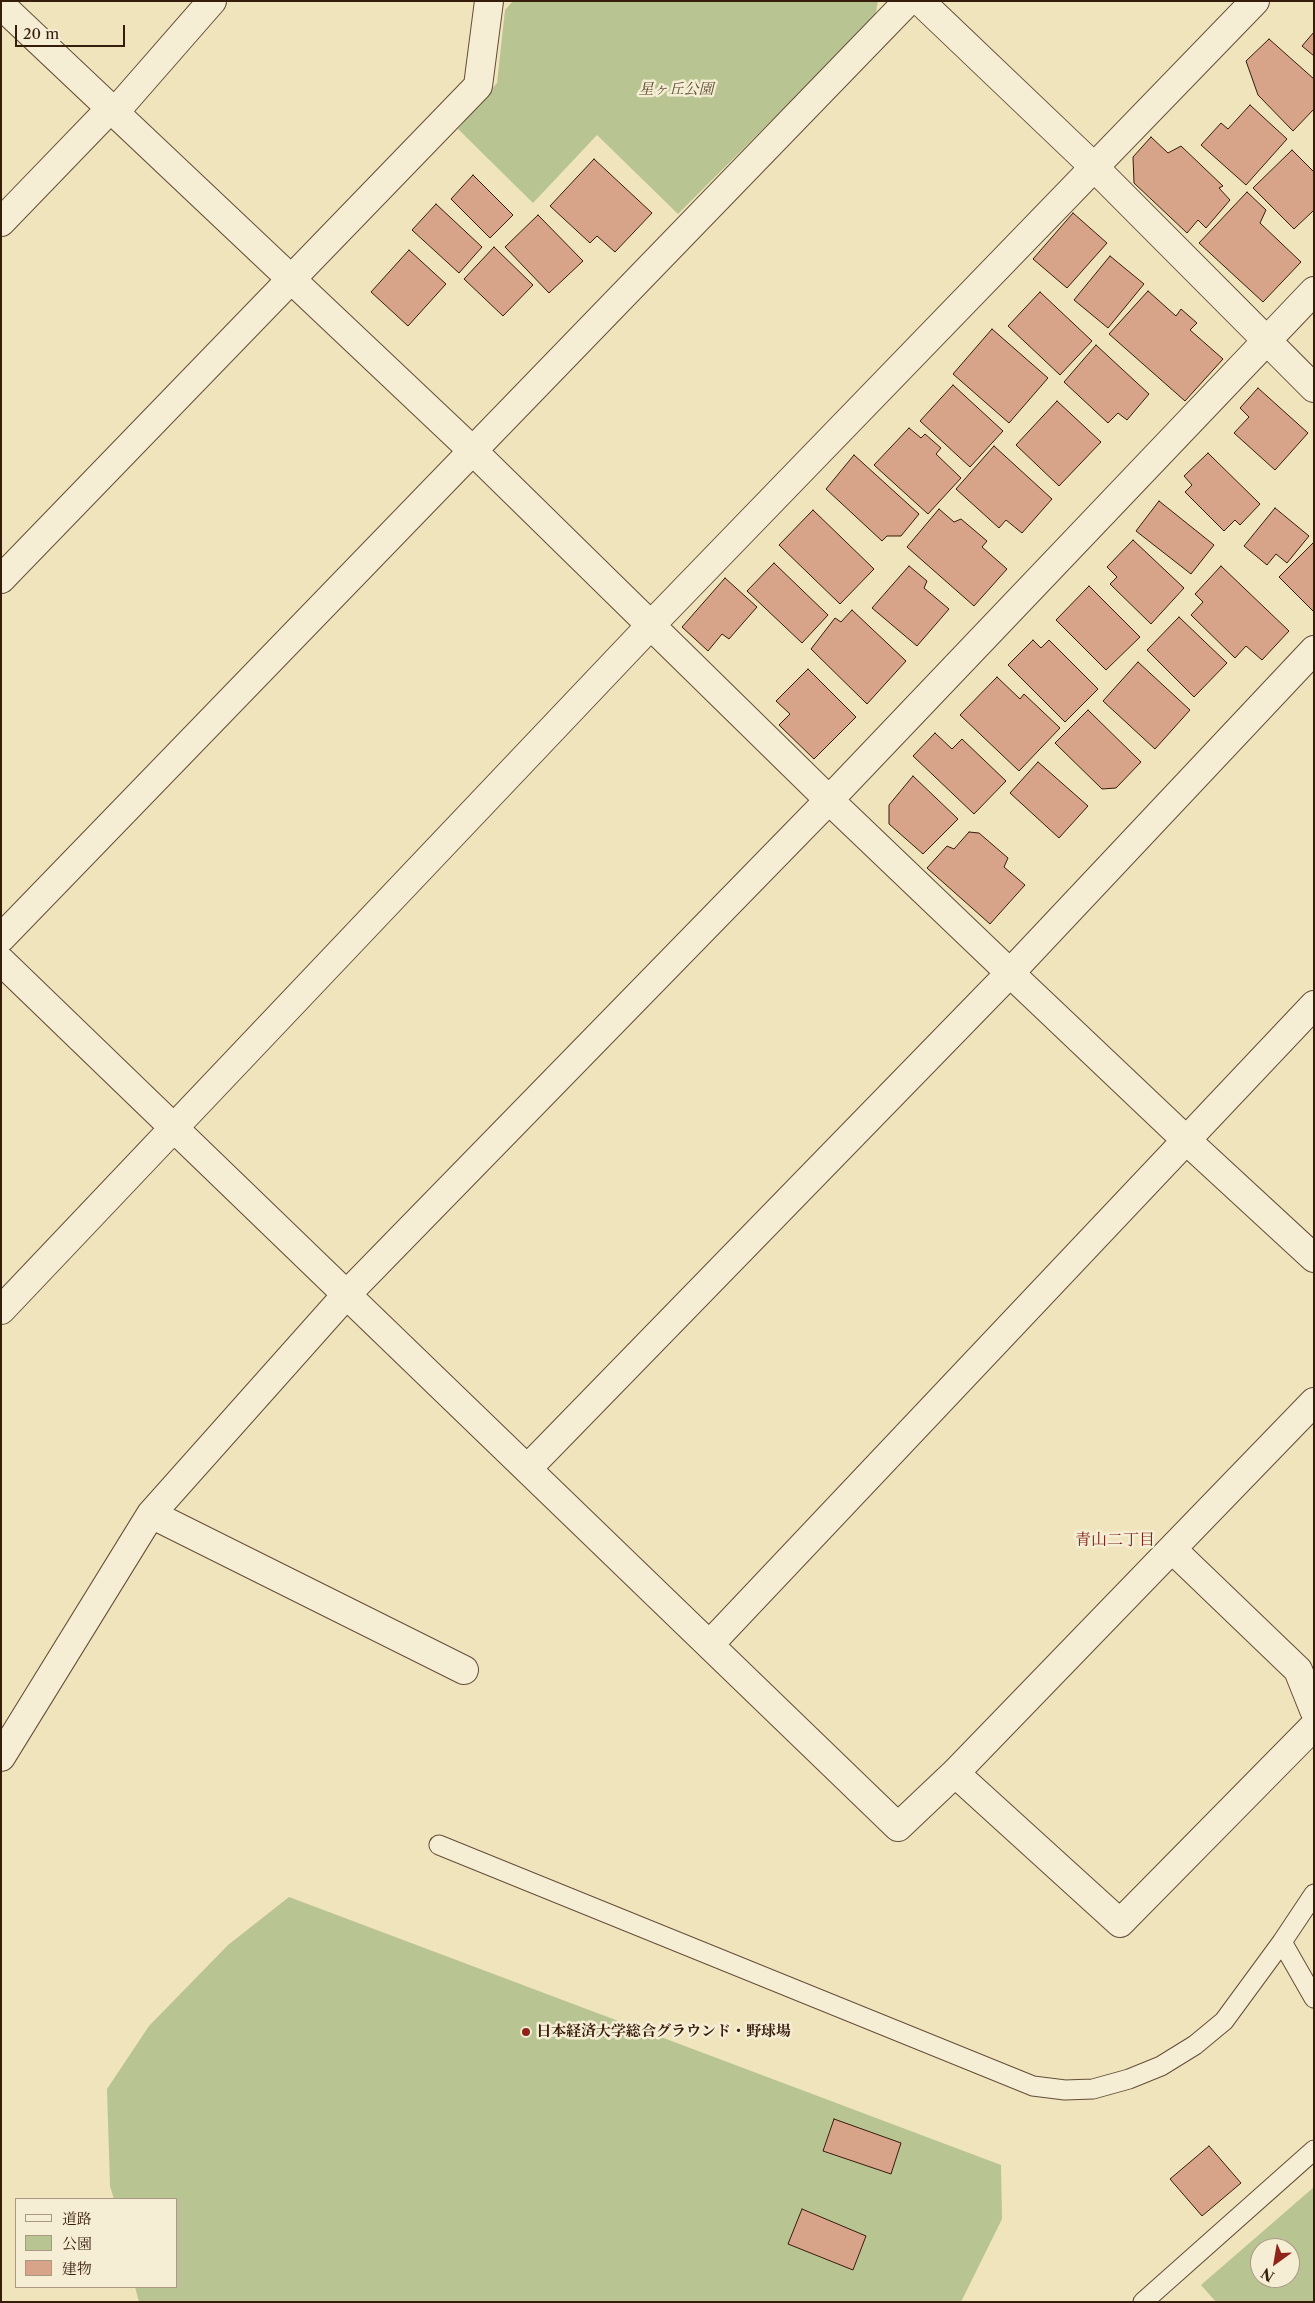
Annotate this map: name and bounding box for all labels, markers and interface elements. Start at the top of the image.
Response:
scale bar [18,15,128,47]
text: 20 m [23,24,59,43]
park label: 星ヶ丘公園 [639,81,713,99]
district label: 青山二丁目 [1075,1530,1155,1550]
place label: 日本経済大学総合グラウンド・野球場 [536,2023,791,2041]
marker: 日本経済大学総合グラウンド・野球場 [520,2026,532,2038]
legend [15,2198,178,2288]
text: 道路 [62,2209,92,2228]
text: 公園 [62,2234,92,2253]
north arrow [1250,2238,1300,2288]
text: 建物 [62,2259,92,2278]
text: N [1258,2264,1278,2286]

